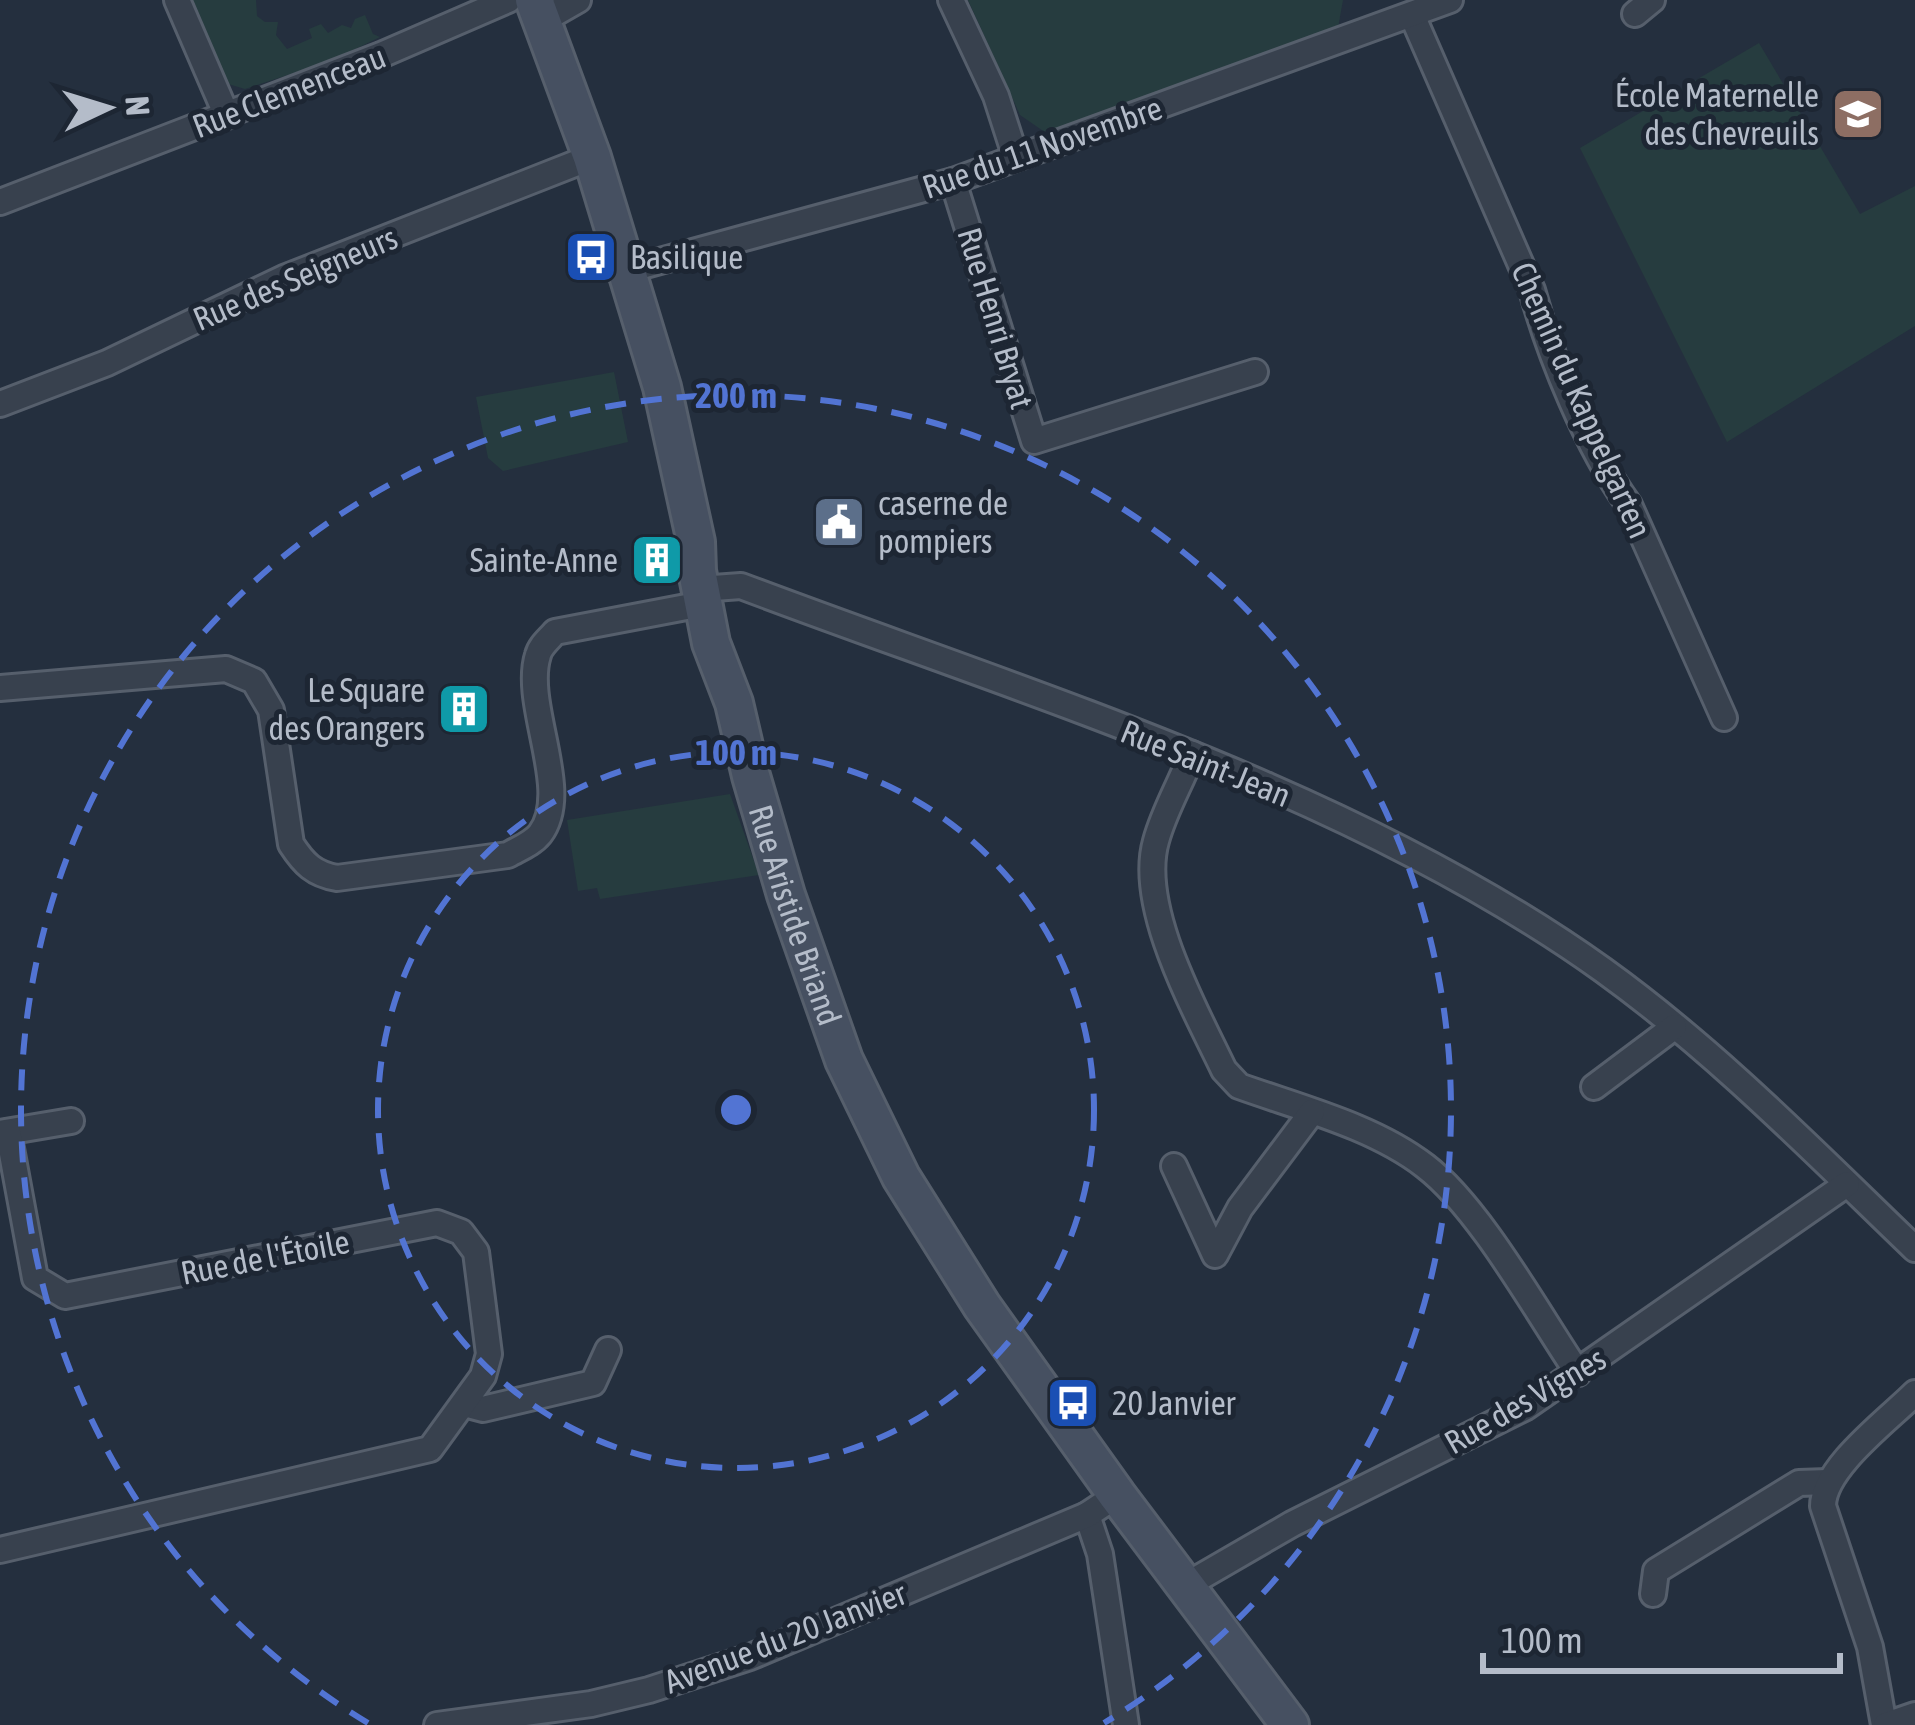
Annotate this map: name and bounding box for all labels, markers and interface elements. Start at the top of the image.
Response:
street label: Rue Clemenceau [187,37,391,145]
north arrow [48,48,168,168]
place label: École Maternelle des Chevreuils [1615,76,1819,152]
school or university icon: École Maternelle des Chevreuils [1830,86,1886,142]
street label: Rue du 11 Novembre [917,88,1167,206]
text: N [118,95,158,117]
street label: Rue des Seigneurs [187,218,403,338]
street label: Rue Henri Bryat [950,223,1042,413]
bus stop icon: Basilique [563,229,619,285]
place label: Basilique [630,238,743,276]
street label: Chemin du Kappelgarten [1504,256,1660,544]
text: 200 m [695,374,777,416]
place label: caserne de pompiers [878,484,1008,560]
public building icon: caserne de pompiers [811,494,867,550]
building icon: Sainte-Anne [629,532,685,588]
place label: Sainte-Anne [470,541,618,579]
place label: Le Square des Orangers [269,671,425,747]
building icon: Le Square des Orangers [436,681,492,737]
street label: Rue Saint-Jean [1116,712,1296,814]
text: 100 m [695,731,777,773]
street label: Rue Aristide Briand [742,801,849,1030]
centre of rings [715,1089,757,1131]
street label: Rue de l'Étoile [177,1222,353,1292]
street label: Rue des Vignes [1438,1339,1612,1461]
bus stop icon: 20 Janvier [1045,1375,1101,1431]
place label: 20 Janvier [1112,1384,1237,1422]
street label: Avenue du 20 Janvier [659,1573,912,1700]
scale bar [1483,1599,1840,1673]
text: 100 m [1501,1619,1583,1661]

